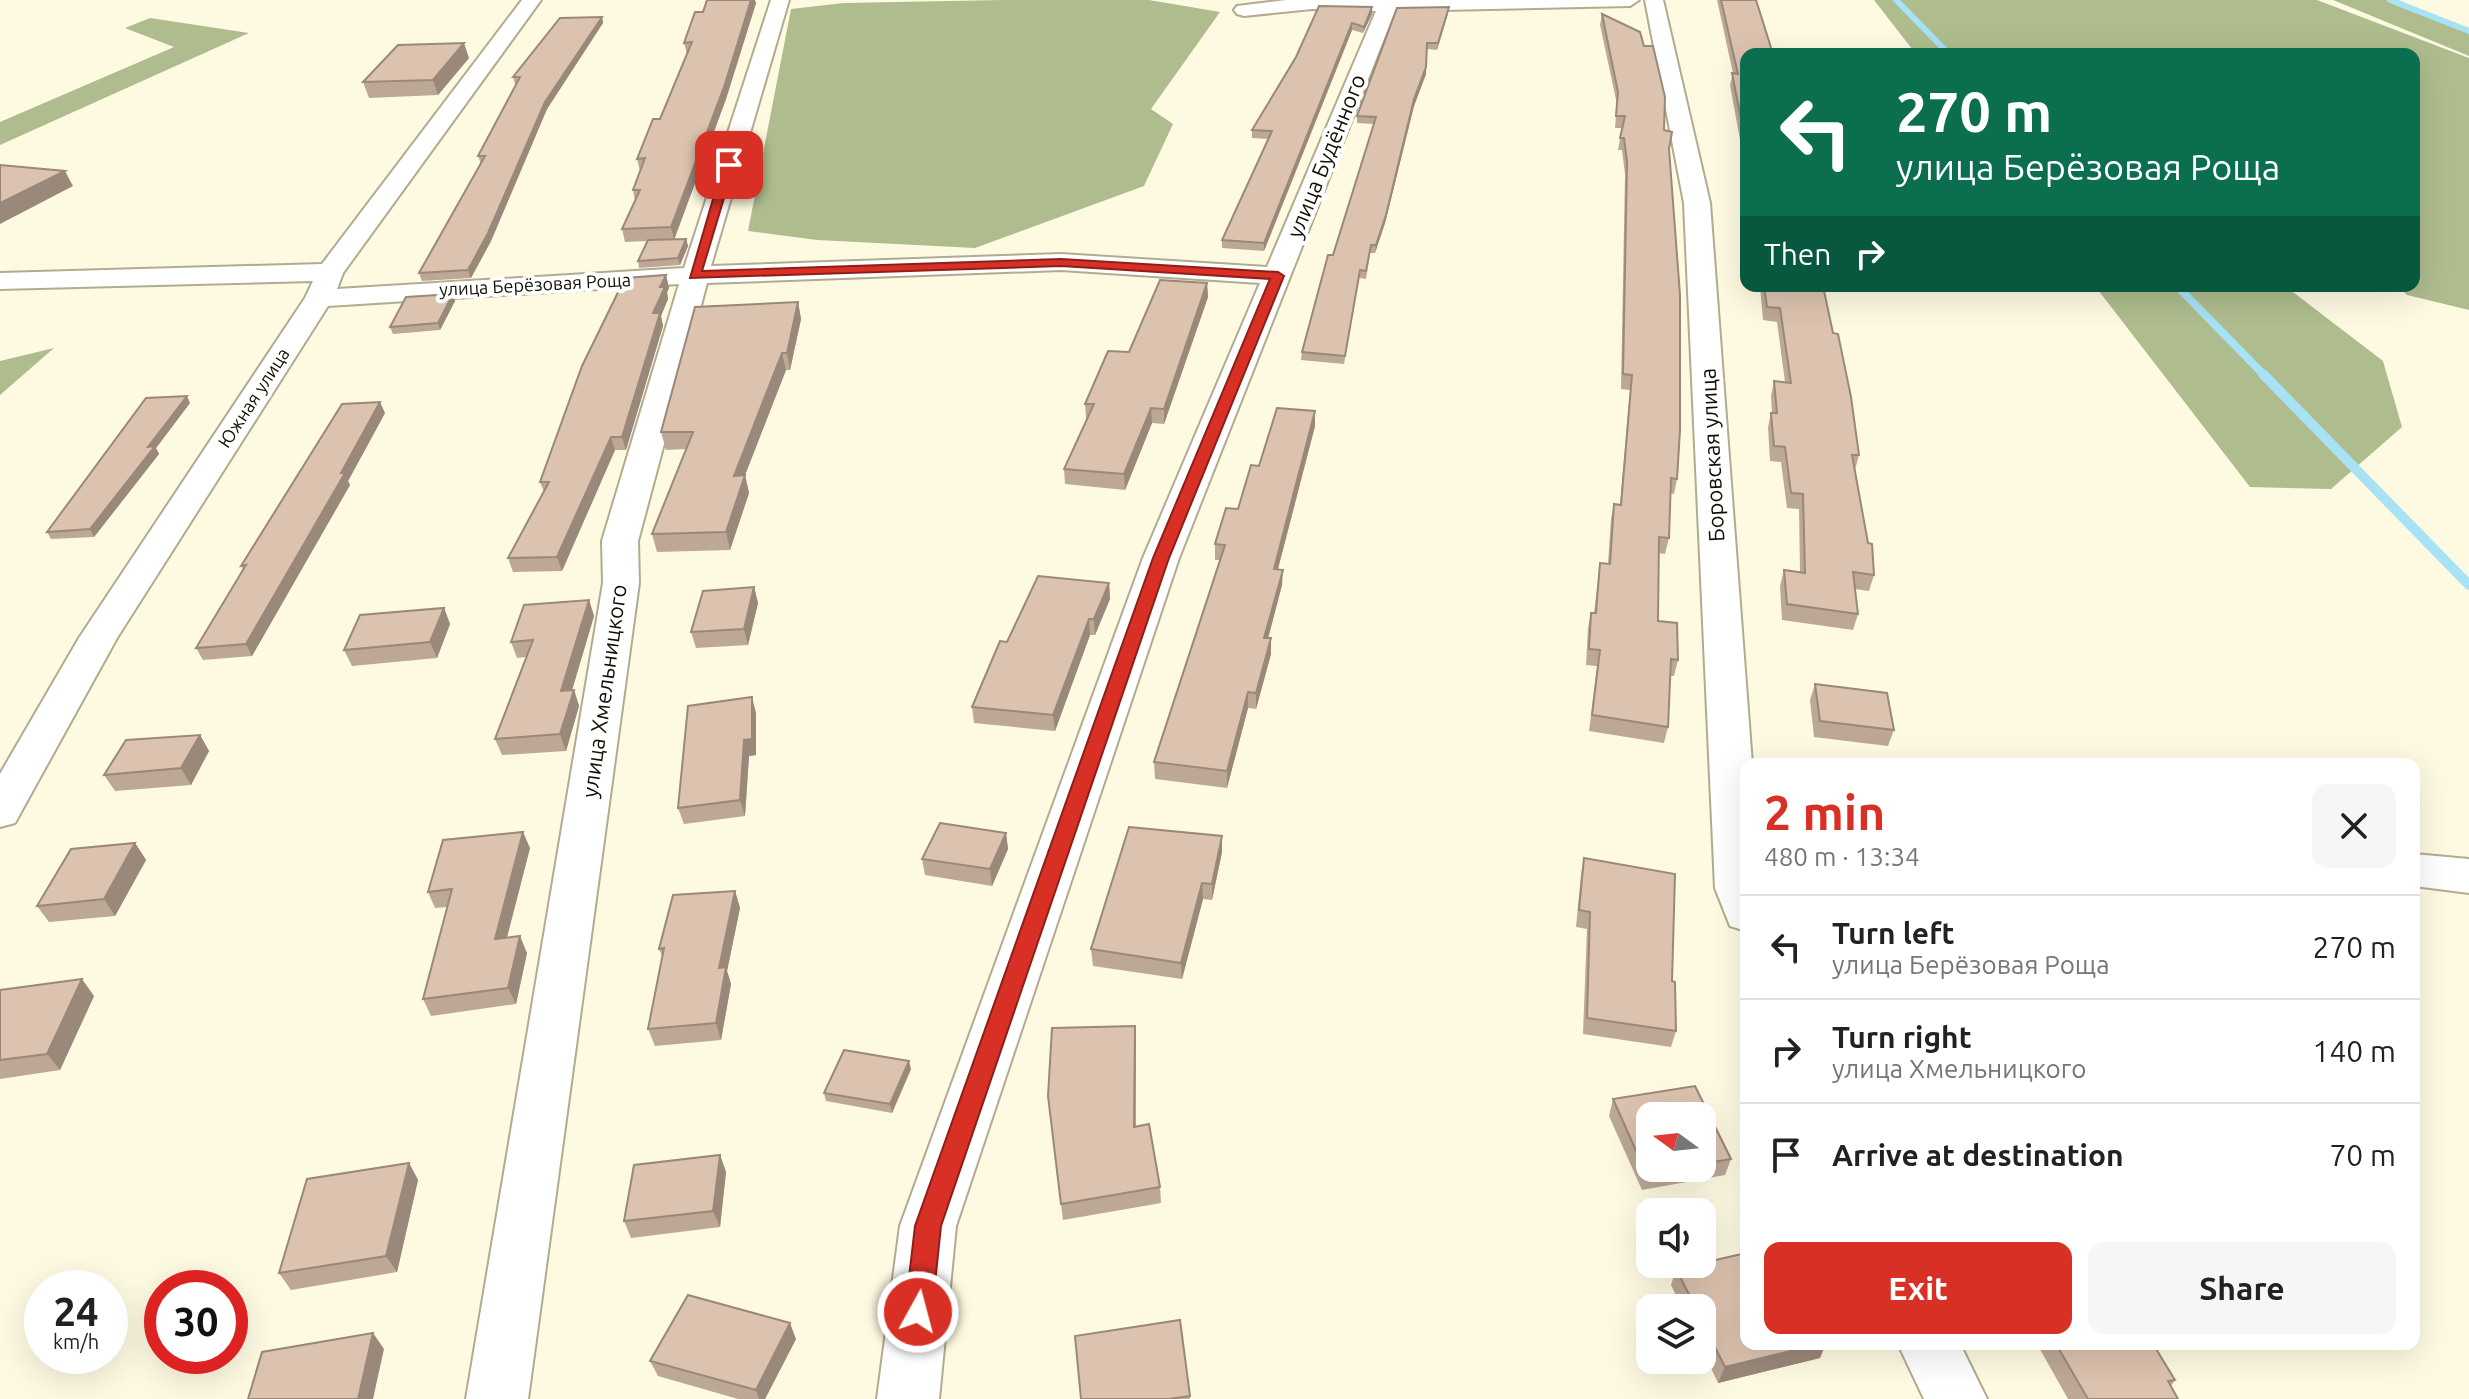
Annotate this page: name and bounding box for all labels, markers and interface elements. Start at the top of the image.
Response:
street label: улица Будённого [1281,70,1370,241]
icon: left [1764,80,1868,184]
text: 270 m [1896,80,2052,143]
pin [695,131,763,199]
icon: arrive [707,143,751,187]
text: улица Берёзовая Роща [1896,146,2280,187]
icon: right [1848,232,1892,276]
text: Then [1764,237,1832,271]
street label: улица Берёзовая Роща [438,269,631,299]
street label: Южная улица [214,344,293,451]
street label: Боровская улица [1694,367,1729,543]
street label: улица Хмельницкого [576,583,631,799]
button: close [2312,784,2396,868]
text: 2 min [1764,785,1885,839]
text: 480 m · 13:34 [1764,842,1920,871]
text: Turn left [1832,916,1954,950]
icon: left [1764,925,1808,969]
text: 270 m [2312,930,2396,964]
text: улица Берёзовая Роща [1832,950,2110,979]
text: Turn right [1832,1020,1972,1054]
icon: right [1764,1029,1808,1073]
text: 140 m [2312,1034,2396,1068]
text: улица Хмельницкого [1832,1054,2087,1083]
north arrow [1636,1102,1716,1182]
map controls [1636,1102,1716,1374]
icon: arrive [1764,1133,1808,1177]
text: Arrive at destination [1832,1138,2124,1172]
text: 70 m [2329,1138,2396,1172]
button: sound [1636,1198,1716,1278]
button: Exit [1764,1242,2072,1334]
button: Share [2088,1242,2396,1334]
speed limit sign: 30 [144,1270,248,1374]
position arrow [876,1270,960,1354]
text: 24 [53,1289,99,1334]
button: layers [1636,1294,1716,1374]
text: km/h [53,1330,99,1353]

